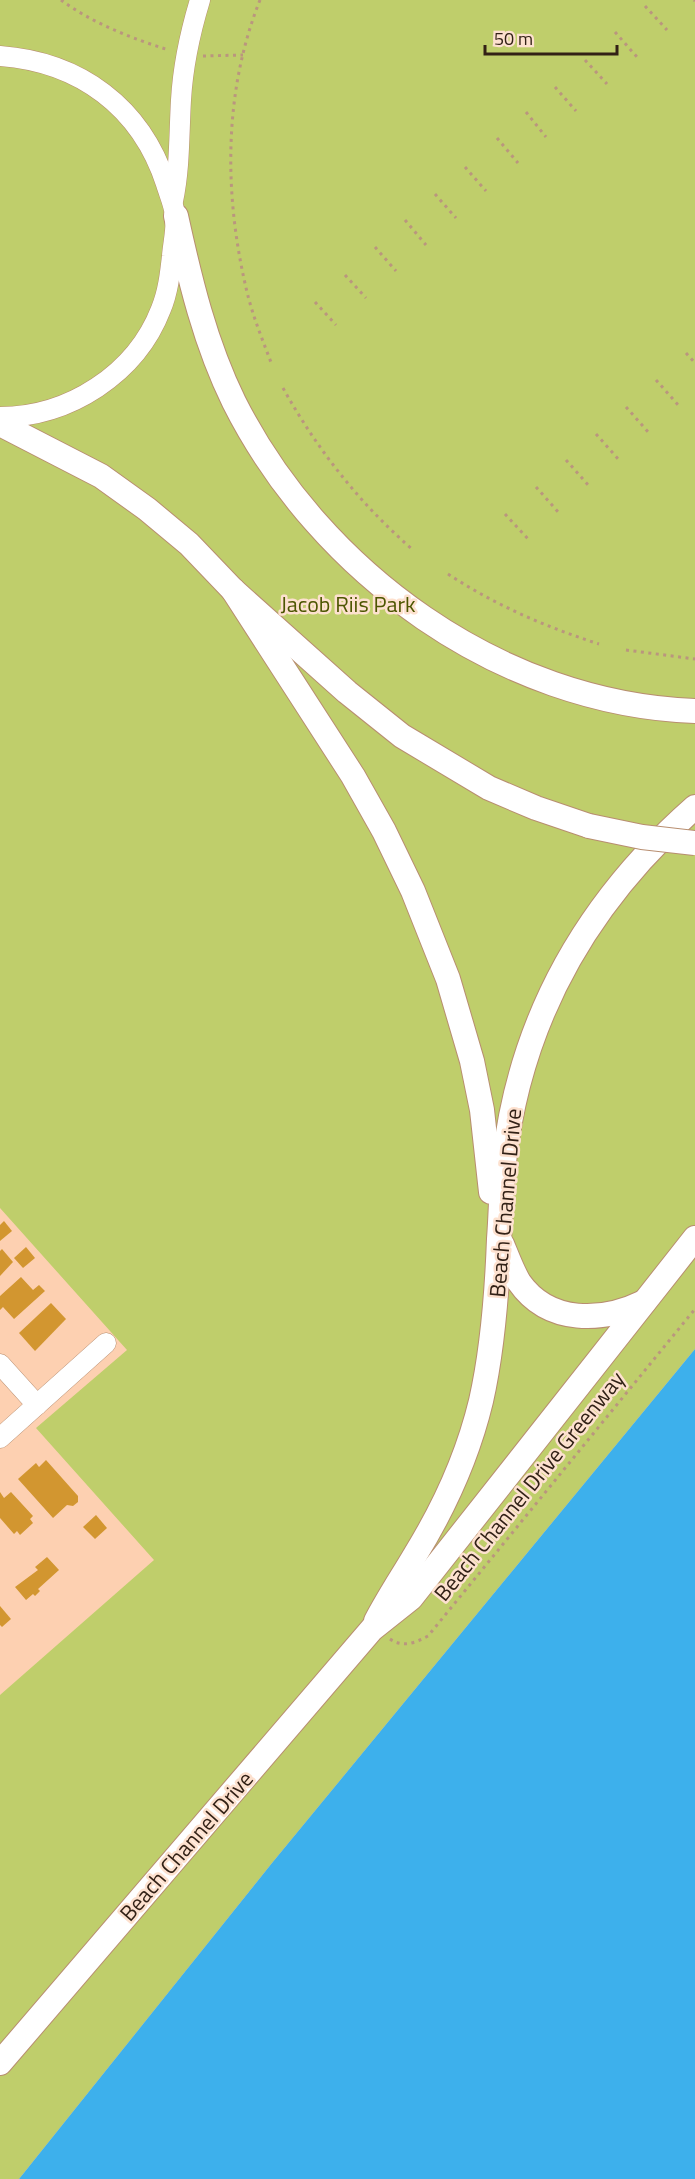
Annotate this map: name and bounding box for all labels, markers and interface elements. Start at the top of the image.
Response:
scale bar [485,18,617,56]
text: 50 m [494,25,533,52]
park label: Jacob Riis Park [280,587,416,621]
street label: Beach Channel Drive [480,1107,530,1299]
street label: Beach Channel Drive Greenway [425,1363,633,1608]
street label: Beach Channel Drive [111,1763,261,1929]

